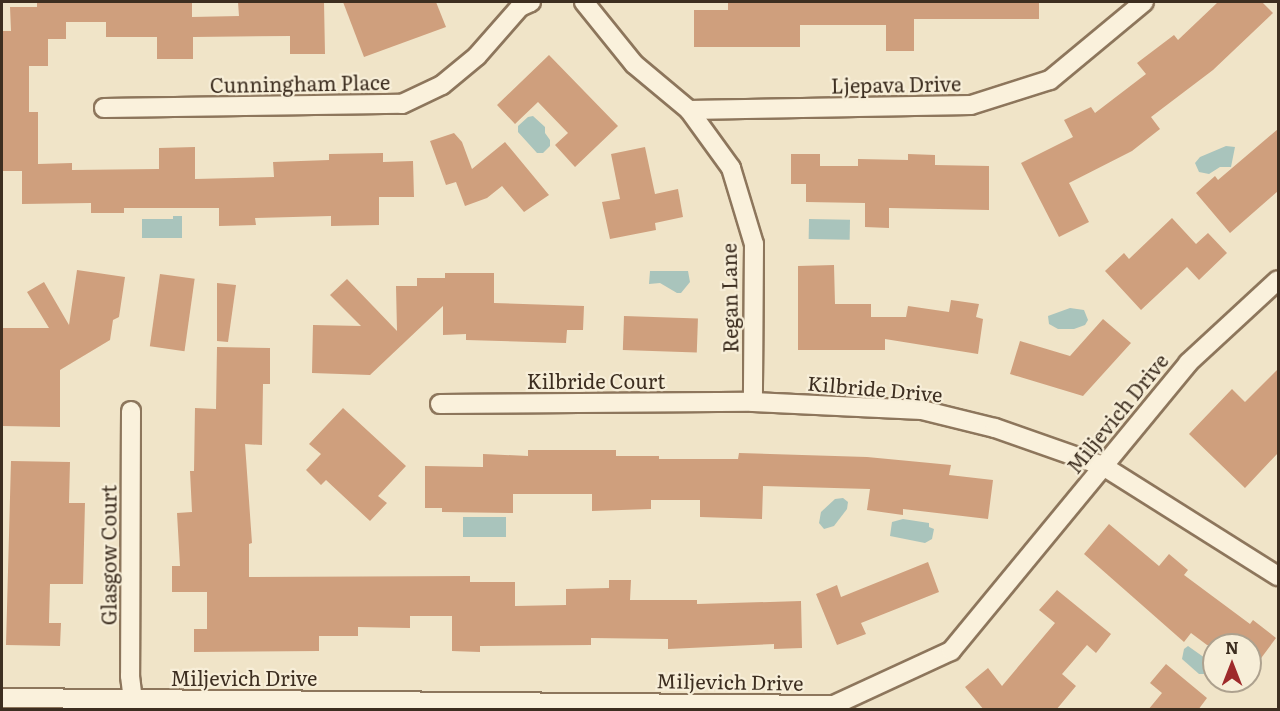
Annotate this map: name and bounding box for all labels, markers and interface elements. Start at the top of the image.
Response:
street label: Cunningham Place [210,69,390,97]
street label: Ljepava Drive [831,71,961,97]
street label: Regan Lane [716,243,742,353]
street label: Miljevich Drive [1061,348,1173,478]
street label: Kilbride Court [527,368,665,392]
street label: Kilbride Drive [806,370,944,406]
street label: Glasgow Court [96,485,120,625]
north arrow [1202,633,1262,693]
text: N [1225,635,1239,659]
street label: Miljevich Drive [171,665,317,689]
street label: Miljevich Drive [656,668,804,694]

